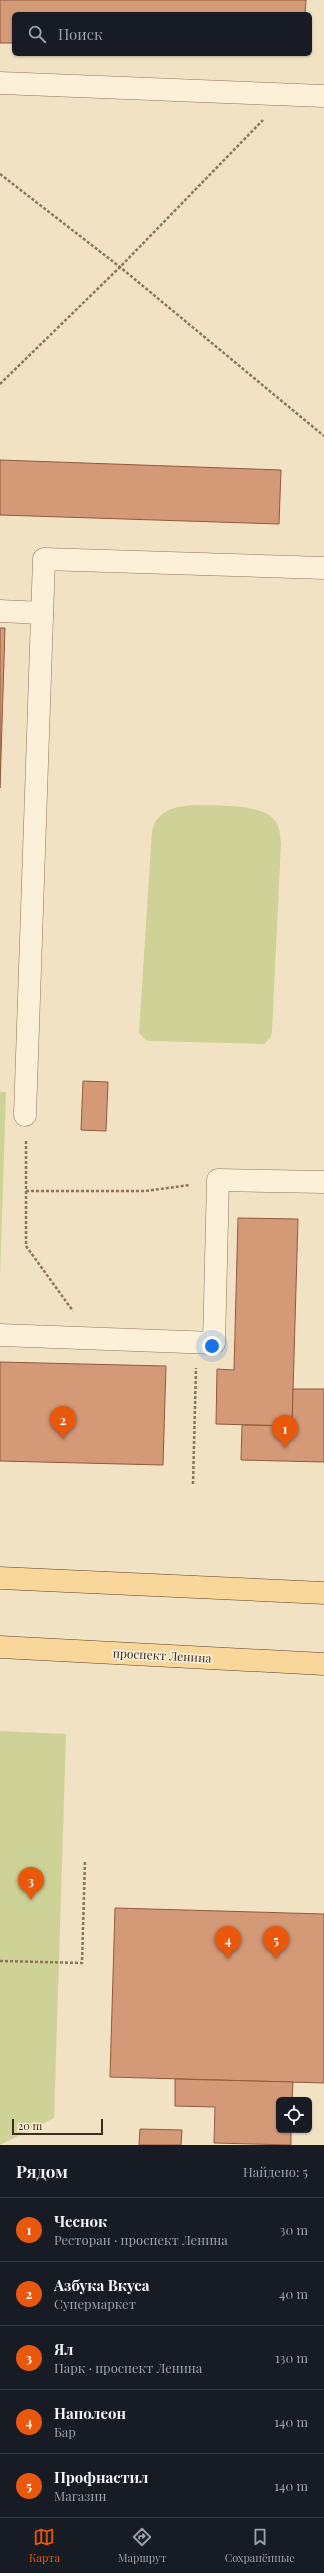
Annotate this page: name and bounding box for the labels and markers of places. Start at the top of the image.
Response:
pin: 2 [50,1406,76,1439]
pin: 1 [272,1415,298,1448]
pin: 3 [18,1867,44,1900]
pin: 4 [215,1926,241,1959]
pin: 5 [263,1926,289,1959]

